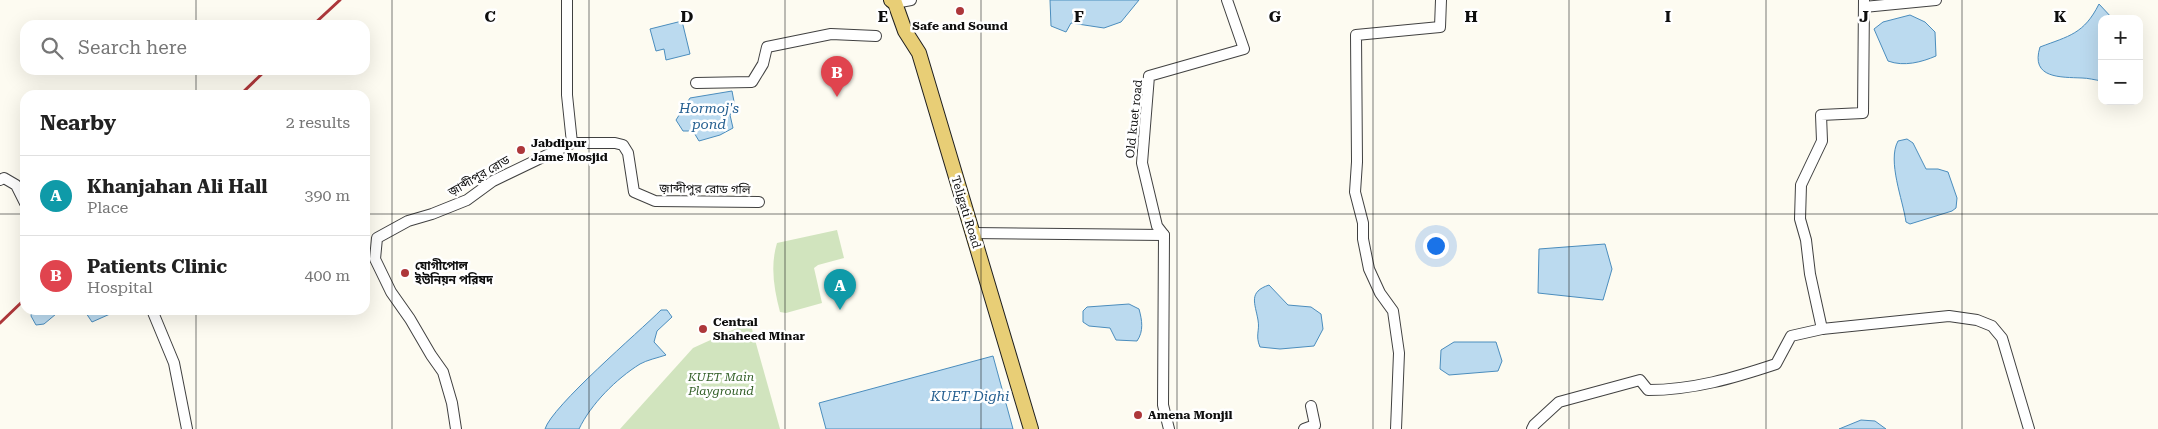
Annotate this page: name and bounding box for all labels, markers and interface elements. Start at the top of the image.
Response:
marker: Safe and Sound [954,5,966,17]
text: C [484,7,496,26]
text: D [681,7,694,26]
text: E [878,7,888,26]
text: F [1074,7,1084,26]
text: G [1269,7,1282,26]
text: H [1464,7,1478,26]
text: I [1665,7,1671,26]
text: J [1859,7,1869,26]
text: K [2054,7,2067,26]
map controls [2098,15,2143,105]
button: + [2098,15,2143,60]
place label: Safe and Sound [912,19,1008,33]
search box [20,20,370,75]
icon: search [38,34,66,62]
text: Search here [78,36,187,59]
pin: B [821,56,853,97]
button: − [2098,60,2143,105]
street label: Old kuet road [1123,79,1145,159]
water label: Hormoj's pond [678,100,739,132]
text: Nearby [40,111,116,135]
text: 2 results [286,113,350,132]
place label: Jabdipur Jame Mosjid [531,136,608,164]
marker: Jabdipur Jame Mosjid [515,144,527,156]
street label: জ়াব্দীপুর রোড [444,152,513,201]
street label: Teligati Road [948,174,984,250]
text: Khanjahan Ali Hall [87,175,268,198]
street label: জ়াব্দীপুর রোড গলি [658,180,751,198]
text: A [50,186,62,205]
text: 390 m [304,186,350,205]
text: Place [87,198,128,217]
your location [1423,233,1449,259]
text: Patients Clinic [87,255,227,278]
place label: যোগীপোল ইউনিয়ন পরিষদ [414,258,493,287]
text: B [50,266,62,285]
text: 400 m [304,266,350,285]
marker: যোগীপোল ইউনিয়ন পরিষদ [399,267,411,279]
pin: A [824,269,856,310]
text: Hospital [87,278,153,297]
place label: Central Shaheed Minar [713,315,805,343]
marker: Central Shaheed Minar [697,323,709,335]
park label: KUET Main Playground [687,370,754,398]
water label: KUET Dighi [930,388,1009,404]
place label: Amena Monjil [1148,408,1232,422]
marker: Amena Monjil [1132,409,1144,421]

